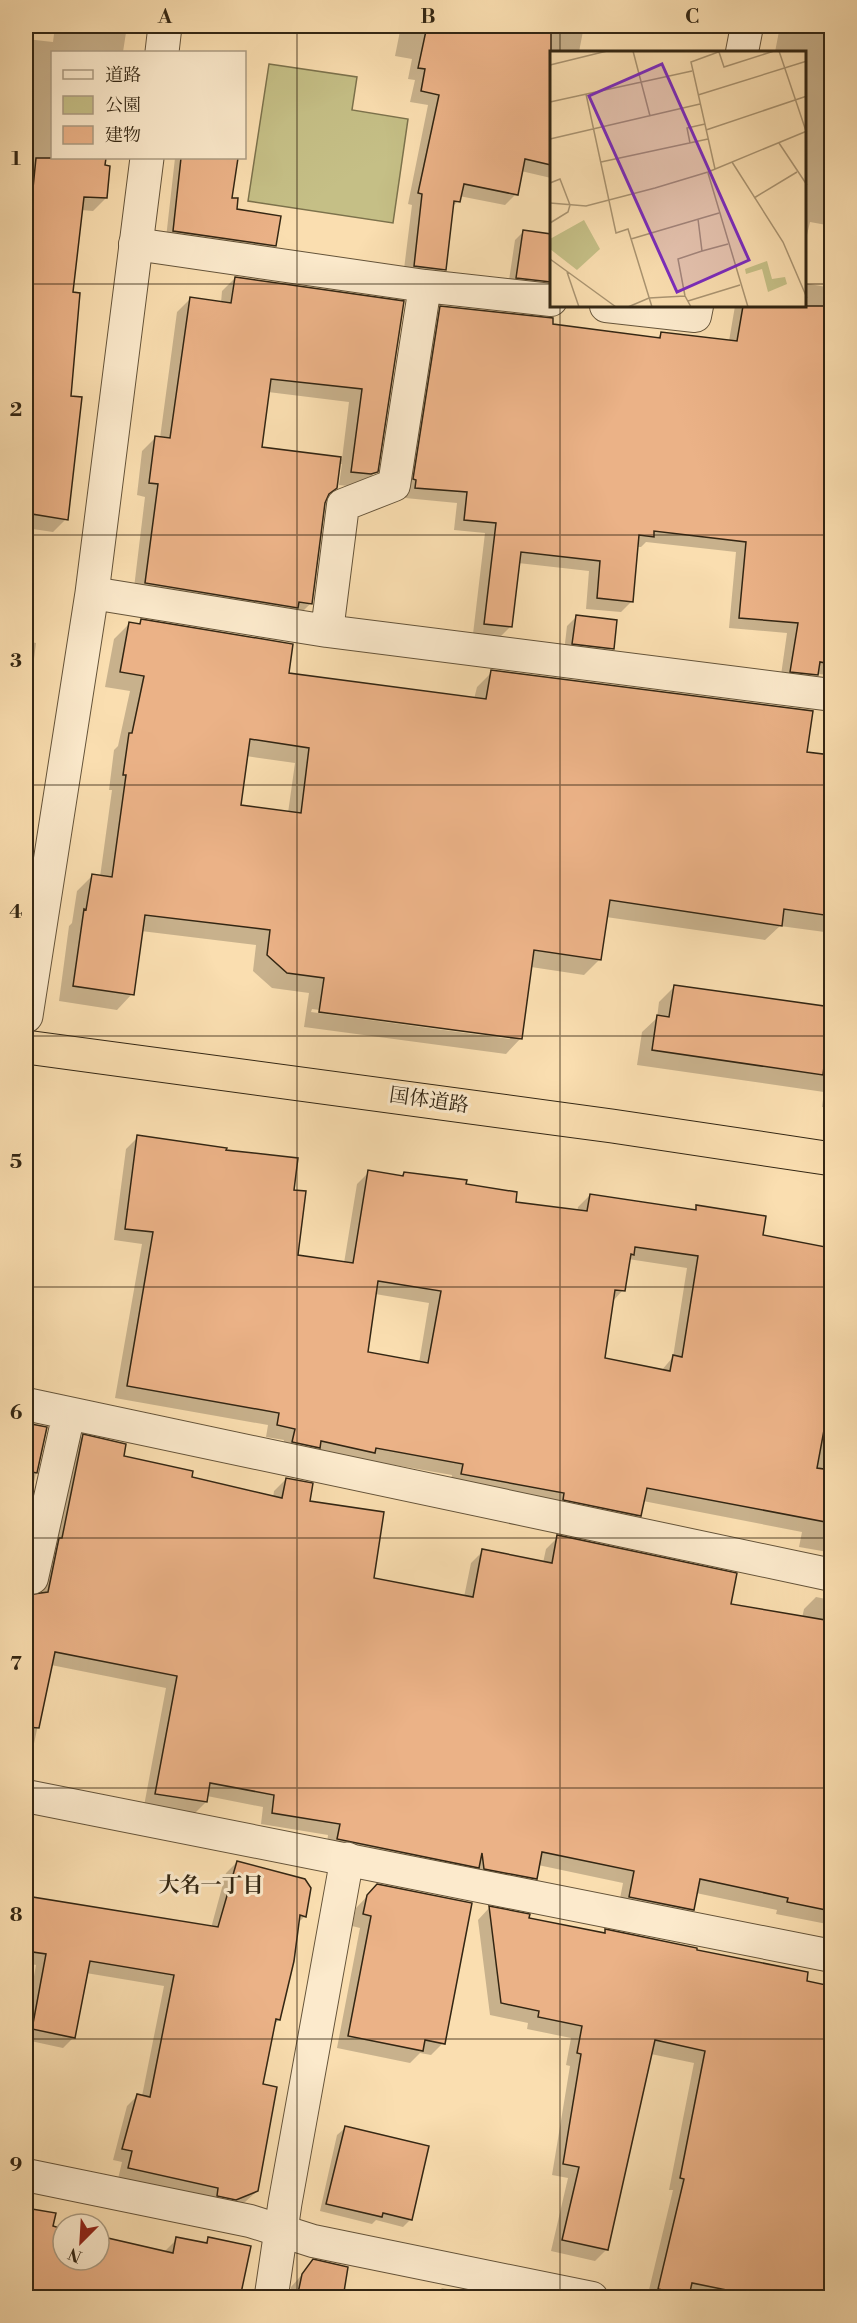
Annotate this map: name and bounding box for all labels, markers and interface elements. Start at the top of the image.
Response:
text: A [157,5,173,30]
text: B [420,5,436,30]
text: C [685,5,699,30]
legend [51,51,246,159]
inset map [550,51,806,308]
text: 道路 [105,64,141,87]
text: 公園 [105,94,141,117]
text: 建物 [105,124,141,147]
text: 1 [11,147,21,172]
text: 2 [10,398,22,423]
text: 3 [10,649,22,674]
text: 4 [9,900,23,925]
street label: 国体道路 [388,1083,470,1119]
text: 5 [10,1150,22,1175]
text: 6 [10,1401,23,1426]
text: 7 [10,1652,22,1677]
district label: 大名一丁目 [159,1873,264,1899]
text: 8 [10,1903,23,1928]
text: 9 [10,2153,22,2178]
north arrow [51,2212,111,2272]
text: N [65,2243,85,2266]

